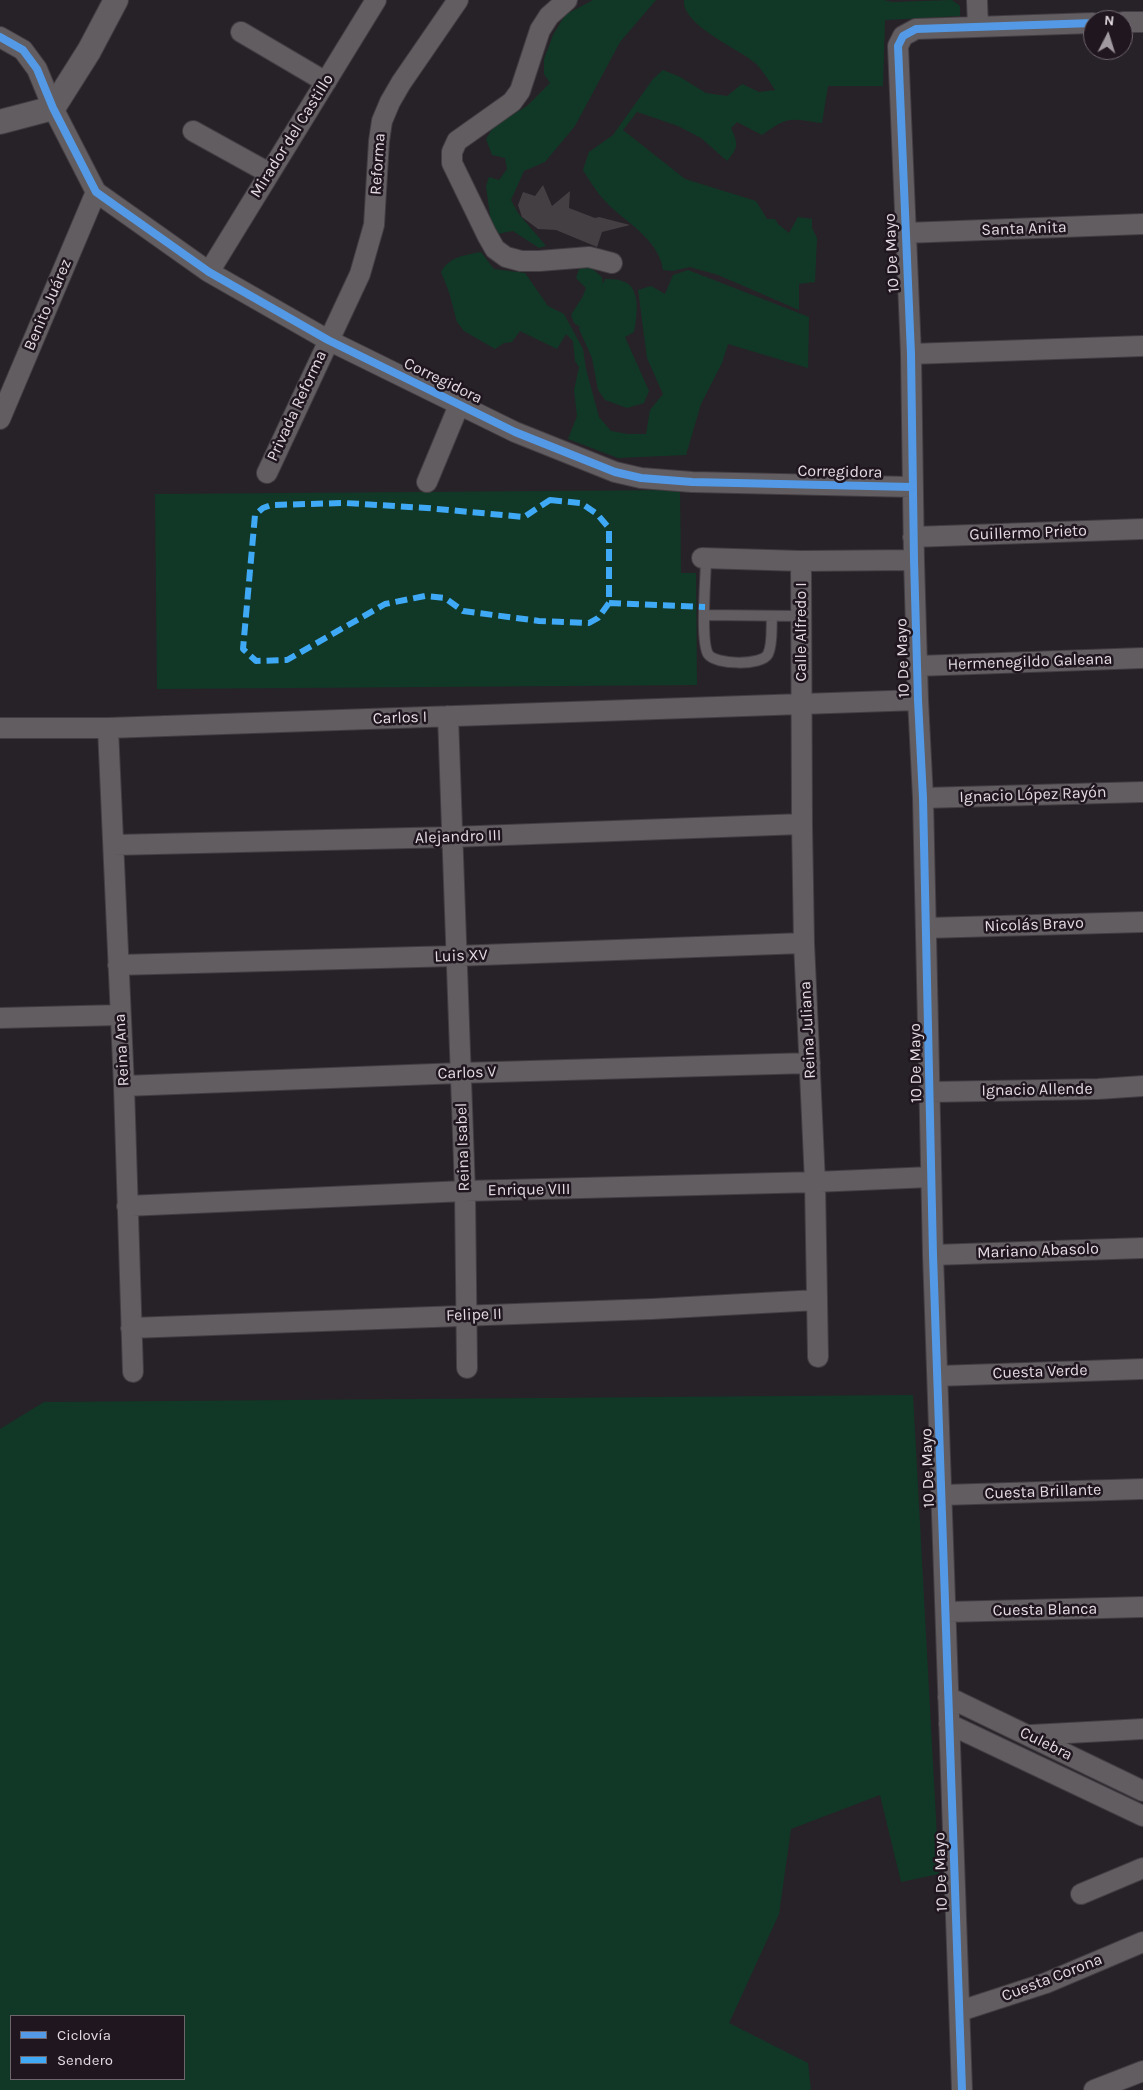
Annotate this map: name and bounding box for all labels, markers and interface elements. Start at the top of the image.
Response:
north arrow [1083,10,1133,60]
text: N [1104,12,1115,29]
street label: Mirador del Castillo [246,71,338,201]
street label: Reforma [366,133,390,195]
street label: 10 De Mayo [880,213,904,293]
street label: Santa Anita [981,218,1067,240]
street label: Benito Juárez [20,256,76,354]
street label: Privada Reforma [263,347,331,465]
street label: Corregidora [401,354,485,408]
street label: Corregidora [797,462,883,482]
street label: Guillermo Prieto [969,521,1087,545]
street label: Calle Alfredo I [791,582,811,682]
street label: 10 De Mayo [892,618,914,698]
street label: Hermenegildo Galeana [947,650,1113,674]
street label: Carlos I [373,707,427,729]
street label: Ignacio López Rayón [959,783,1107,807]
street label: Alejandro III [414,826,502,848]
street label: Nicolás Bravo [984,914,1084,936]
street label: Luis XV [434,945,488,967]
street label: Reina Juliana [796,981,820,1079]
street label: Reina Ana [111,1013,133,1087]
street label: 10 De Mayo [906,1023,926,1103]
street label: Carlos V [437,1062,497,1084]
street label: Ignacio Allende [981,1079,1093,1101]
street label: Reina Isabel [452,1102,474,1192]
street label: Enrique VIII [487,1180,571,1200]
street label: Mariano Abasolo [977,1239,1099,1263]
street label: Felipe II [446,1304,502,1326]
street label: Cuesta Verde [992,1361,1088,1383]
street label: 10 De Mayo [917,1428,939,1508]
street label: Cuesta Brillante [984,1480,1102,1504]
street label: Cuesta Blanca [992,1599,1098,1621]
street label: Culebra [1017,1723,1075,1765]
street label: 10 De Mayo [930,1832,952,1912]
street label: Cuesta Corona [999,1950,1105,2006]
legend [10,2015,185,2080]
text: Ciclovía [57,2026,111,2044]
text: Sendero [57,2051,113,2069]

